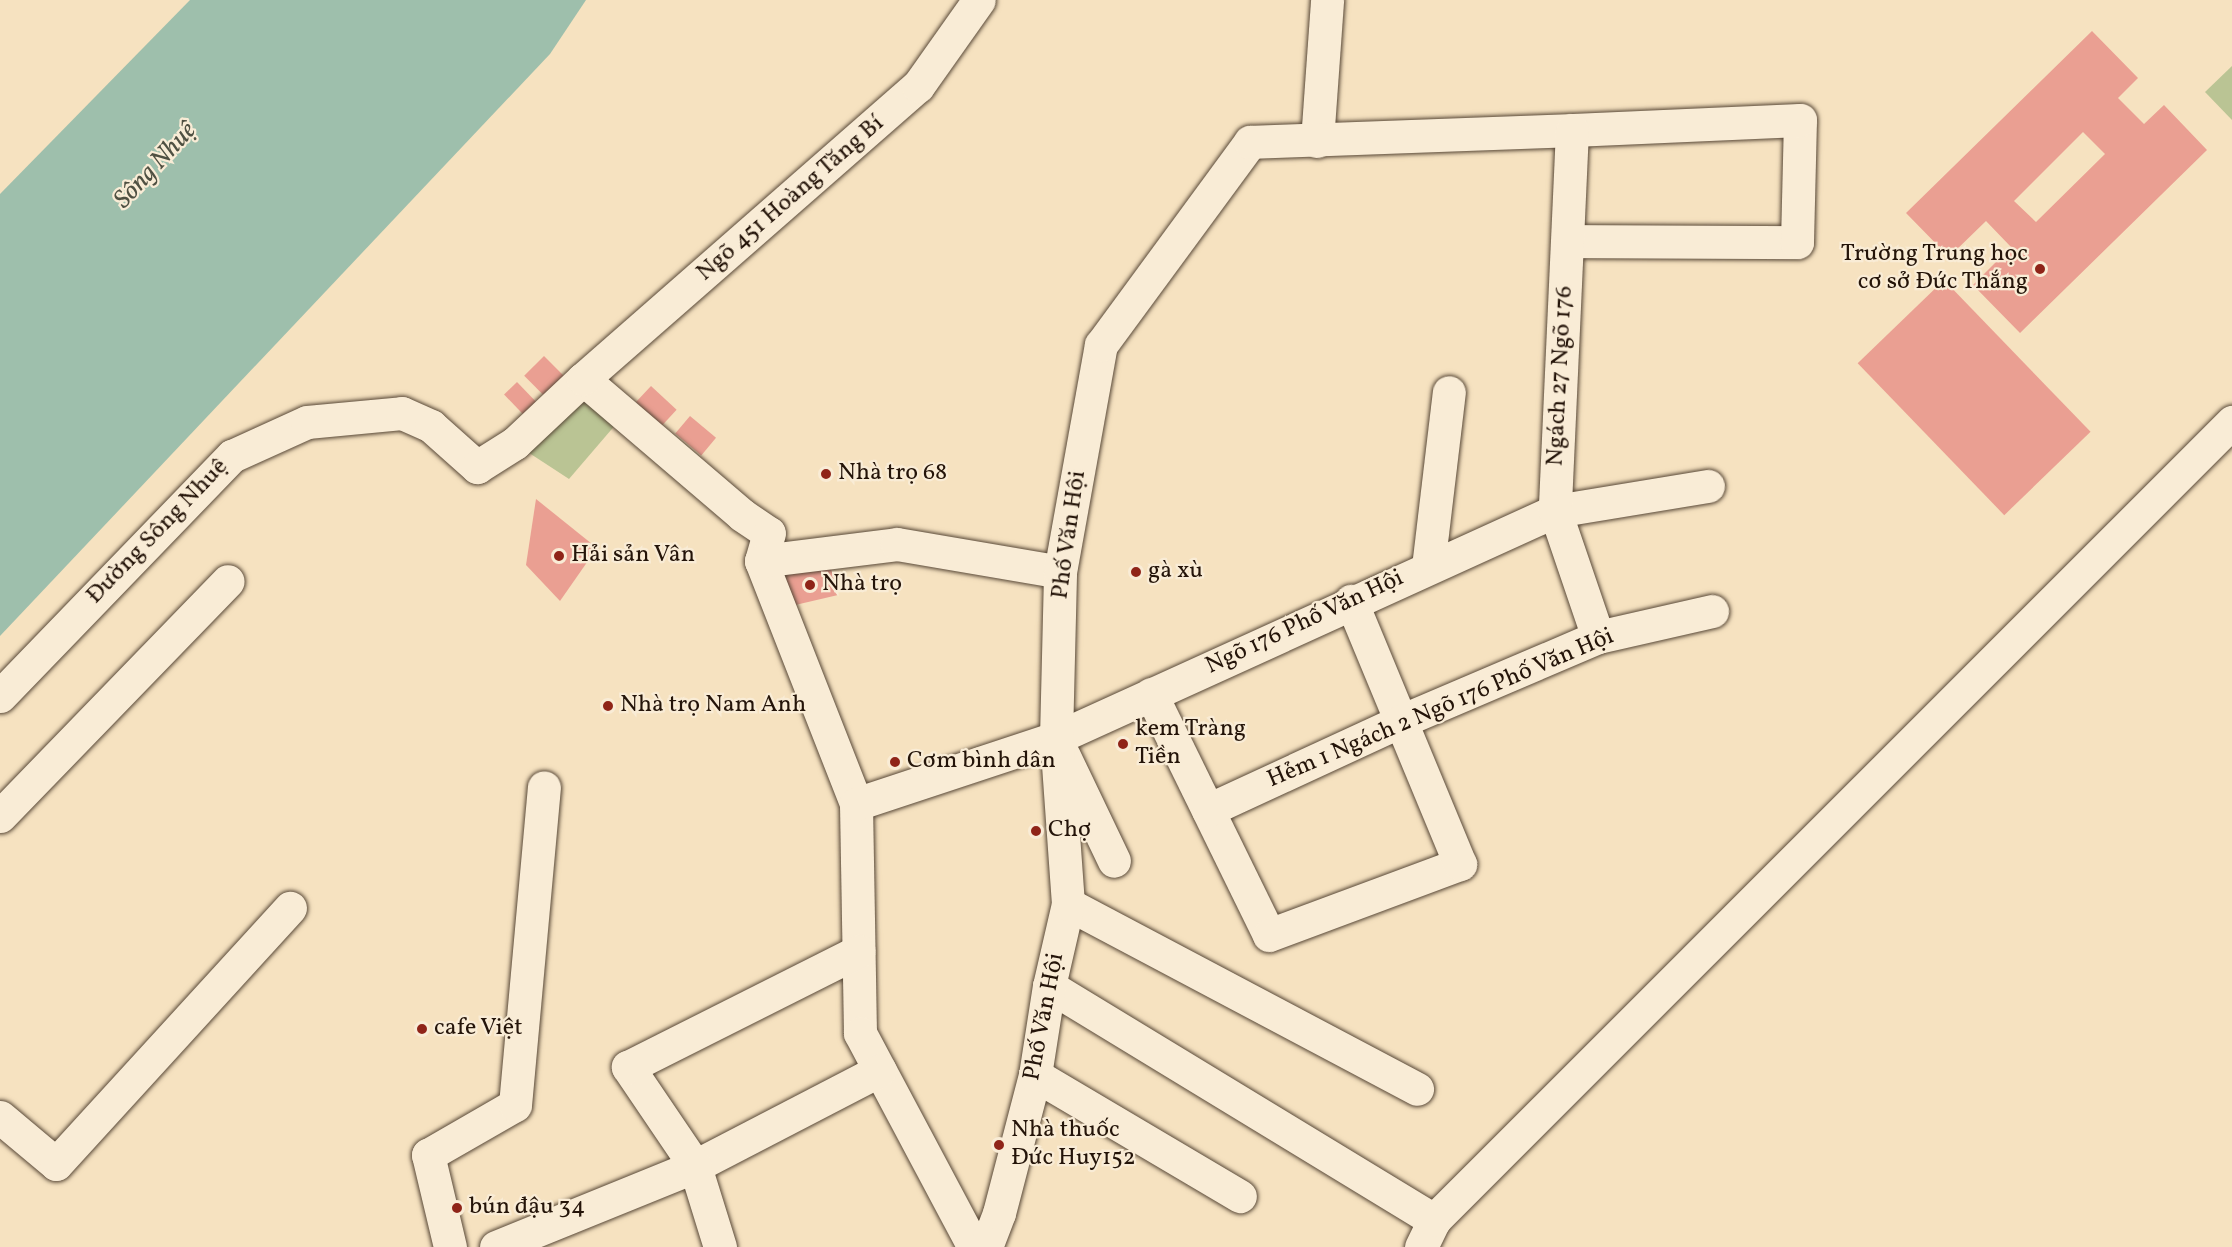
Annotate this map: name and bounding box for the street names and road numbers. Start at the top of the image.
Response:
street label: Ngõ 451 Hoàng Tăng Bí [691,110,891,288]
street label: Ngách 27 Ngõ 176 [1542,285,1580,467]
street label: Đường Sông Nhuệ [81,453,235,611]
street label: Phố Văn Hội [1047,469,1093,601]
street label: Ngõ 176 Phố Văn Hội [1201,564,1409,682]
street label: Hẻm 1 Ngách 2 Ngõ 176 Phố Văn Hội [1263,623,1619,795]
street label: Phố Văn Hội [1018,950,1072,1084]

